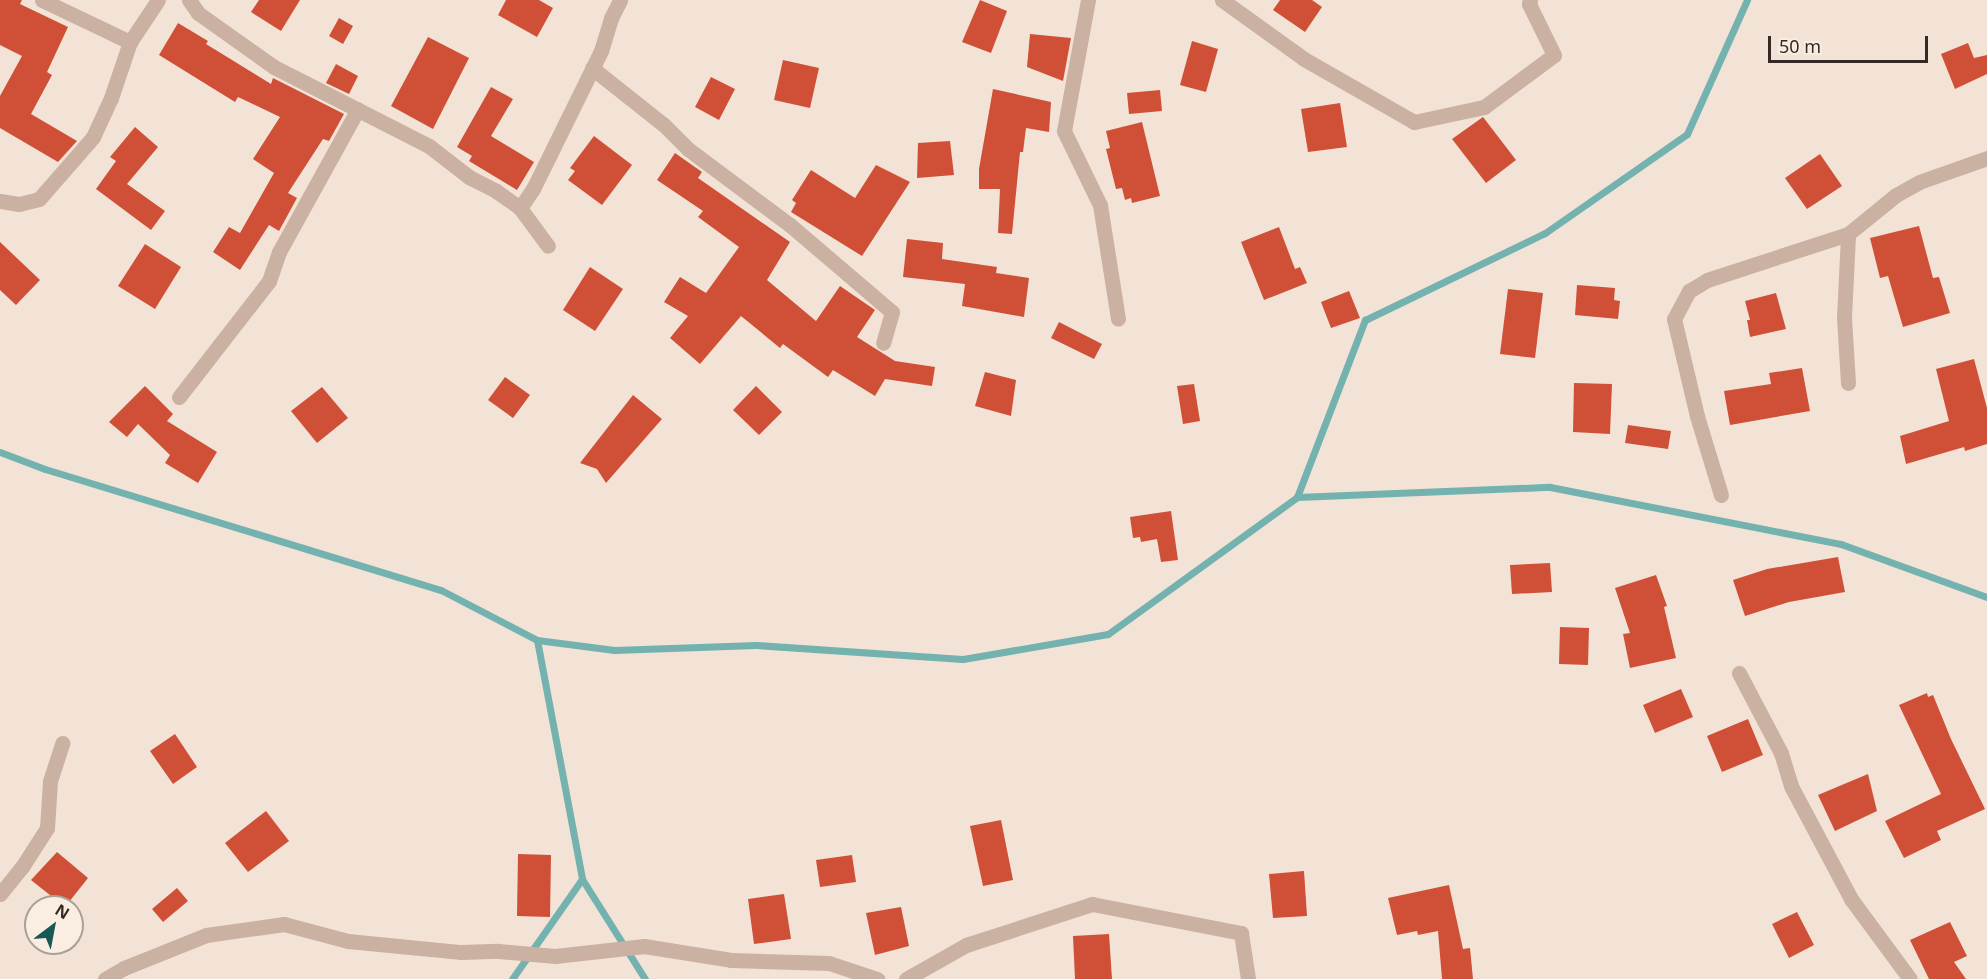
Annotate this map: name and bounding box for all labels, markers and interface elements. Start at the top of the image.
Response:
scale bar [1771,24,1932,62]
text: 50 m [1779,34,1821,58]
north arrow [24,895,84,955]
text: N [51,899,74,924]

